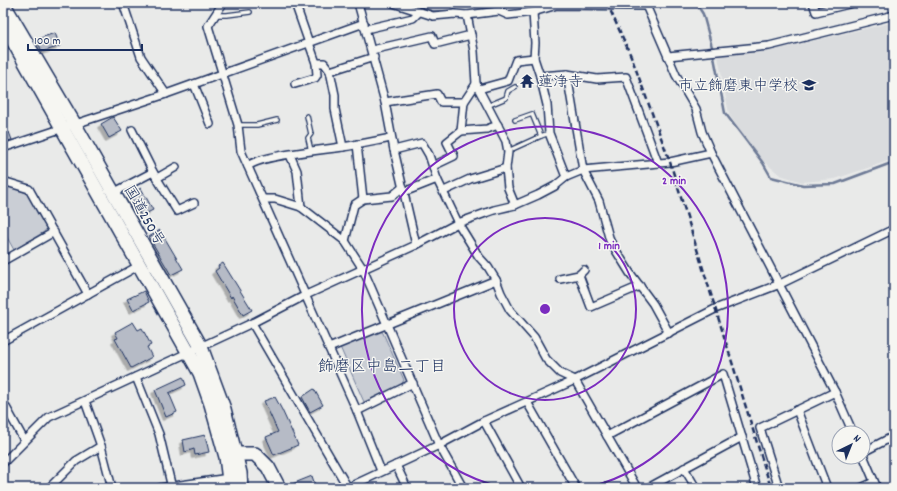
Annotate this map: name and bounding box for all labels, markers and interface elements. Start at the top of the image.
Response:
scale bar [28,26,142,52]
text: 100 m [34,33,61,50]
place label: 蓮浄寺 [538,72,583,94]
temple icon: 蓮浄寺 [519,73,535,89]
place label: 市立飾磨東中学校 [678,76,798,98]
school or university icon: 市立飾磨東中学校 [801,77,817,93]
text: 2 min [662,173,686,190]
street label: 国道250号 [117,182,169,250]
text: 1 min [598,238,620,255]
centre of rings [538,302,552,316]
district label: 飾磨区中島二丁目 [318,356,446,379]
north arrow [831,425,871,465]
text: N [849,431,864,447]

